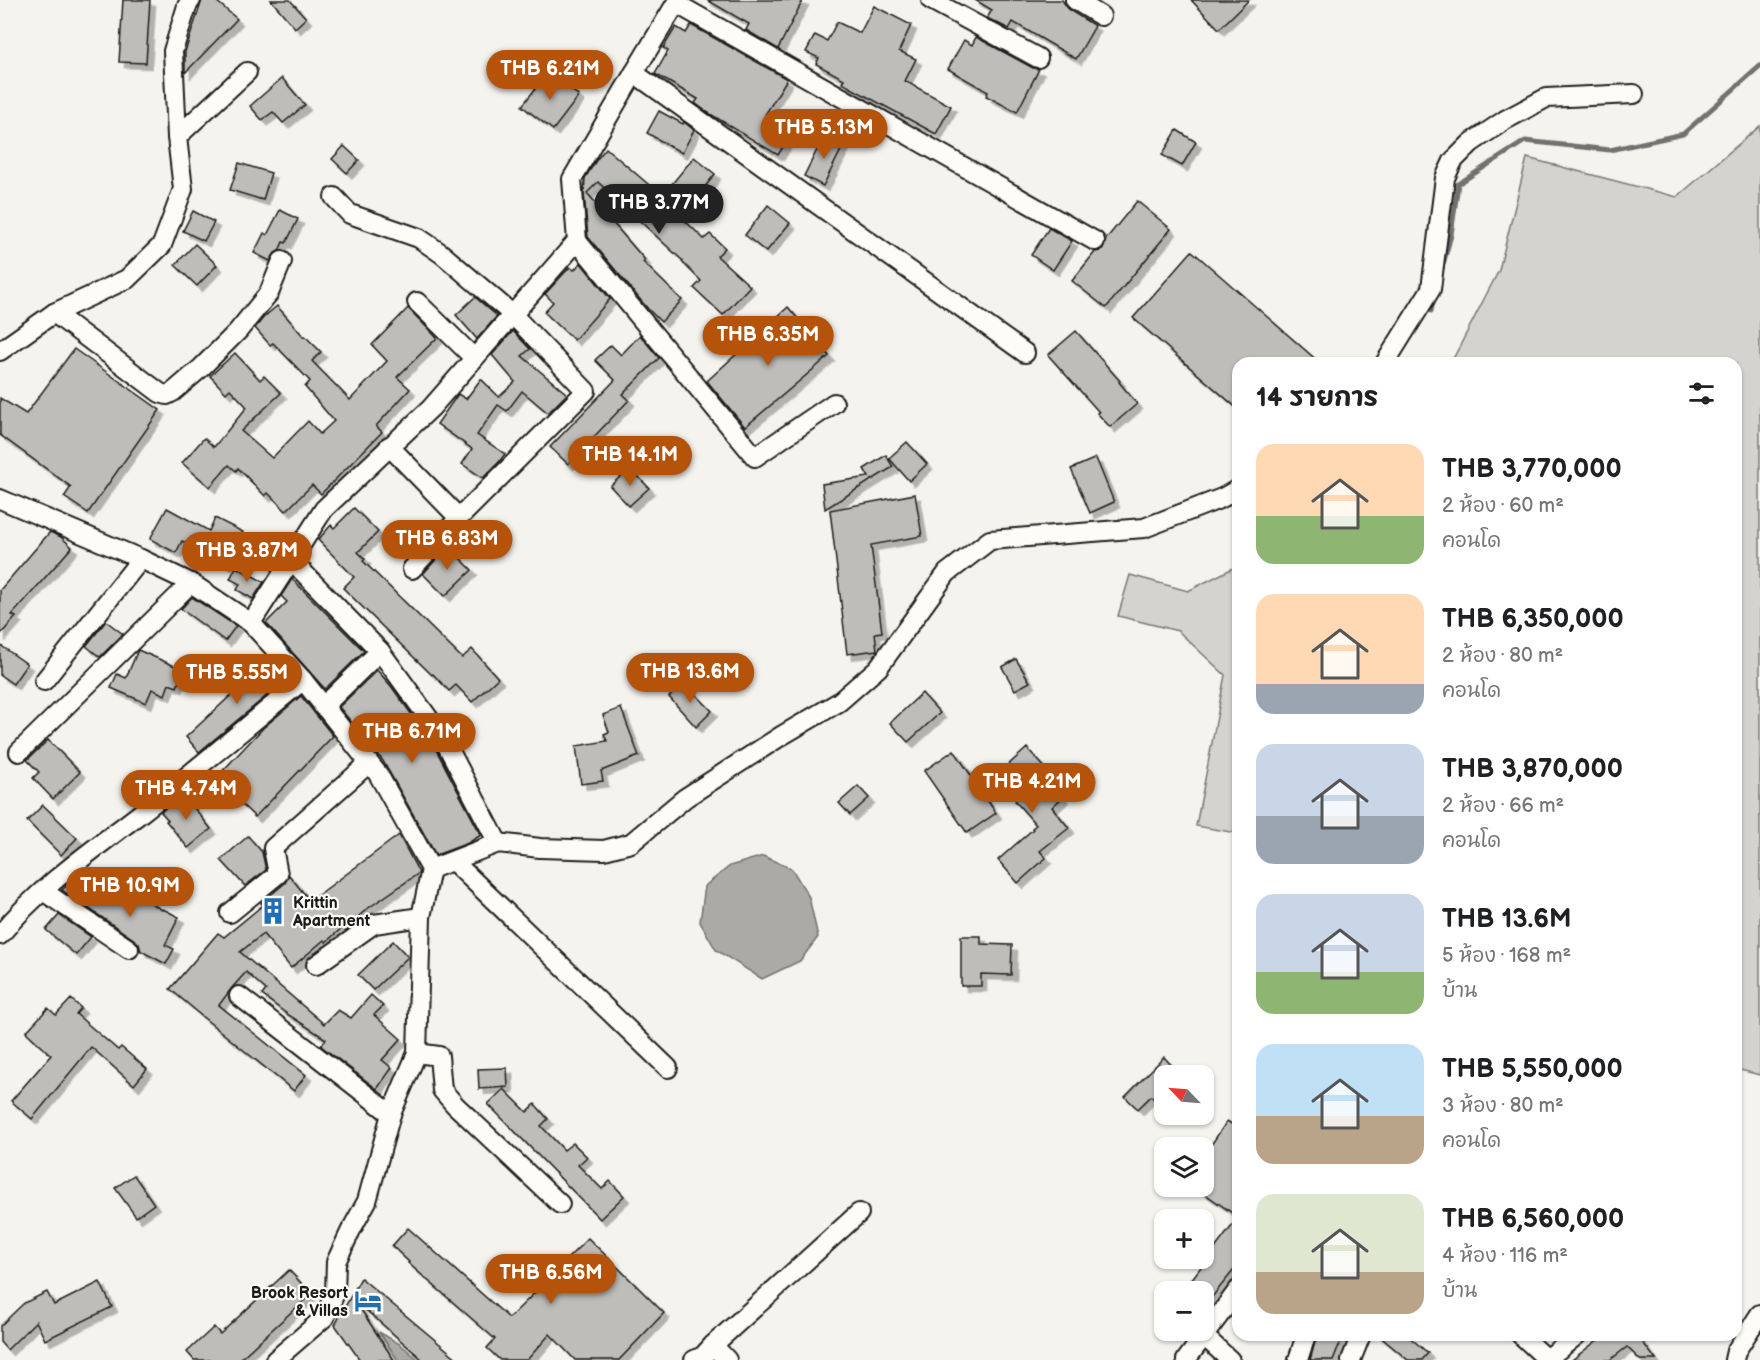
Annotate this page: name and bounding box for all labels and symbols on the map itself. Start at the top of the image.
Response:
pin: THB 6.21M [481,50,619,101]
pin: THB 5.13M [755,109,893,160]
pin: THB 3.77M [590,184,728,235]
pin: THB 6.35M [699,316,837,367]
pin: THB 14.1M [561,436,699,487]
pin: THB 6.83M [378,520,516,571]
pin: THB 3.87M [178,532,316,583]
pin: THB 13.6M [621,653,759,704]
pin: THB 5.55M [168,654,306,705]
pin: THB 6.71M [343,713,481,764]
pin: THB 4.21M [963,763,1101,814]
pin: THB 4.74M [117,770,255,821]
pin: THB 10.9M [61,867,199,918]
place label: Krittin Apartment [292,894,371,931]
building icon: Krittin Apartment [258,896,288,926]
north arrow [1154,1065,1214,1125]
pin: THB 6.56M [482,1254,620,1305]
place label: Brook Resort & Villas [251,1284,349,1321]
hotel icon: Brook Resort & Villas [353,1286,383,1316]

